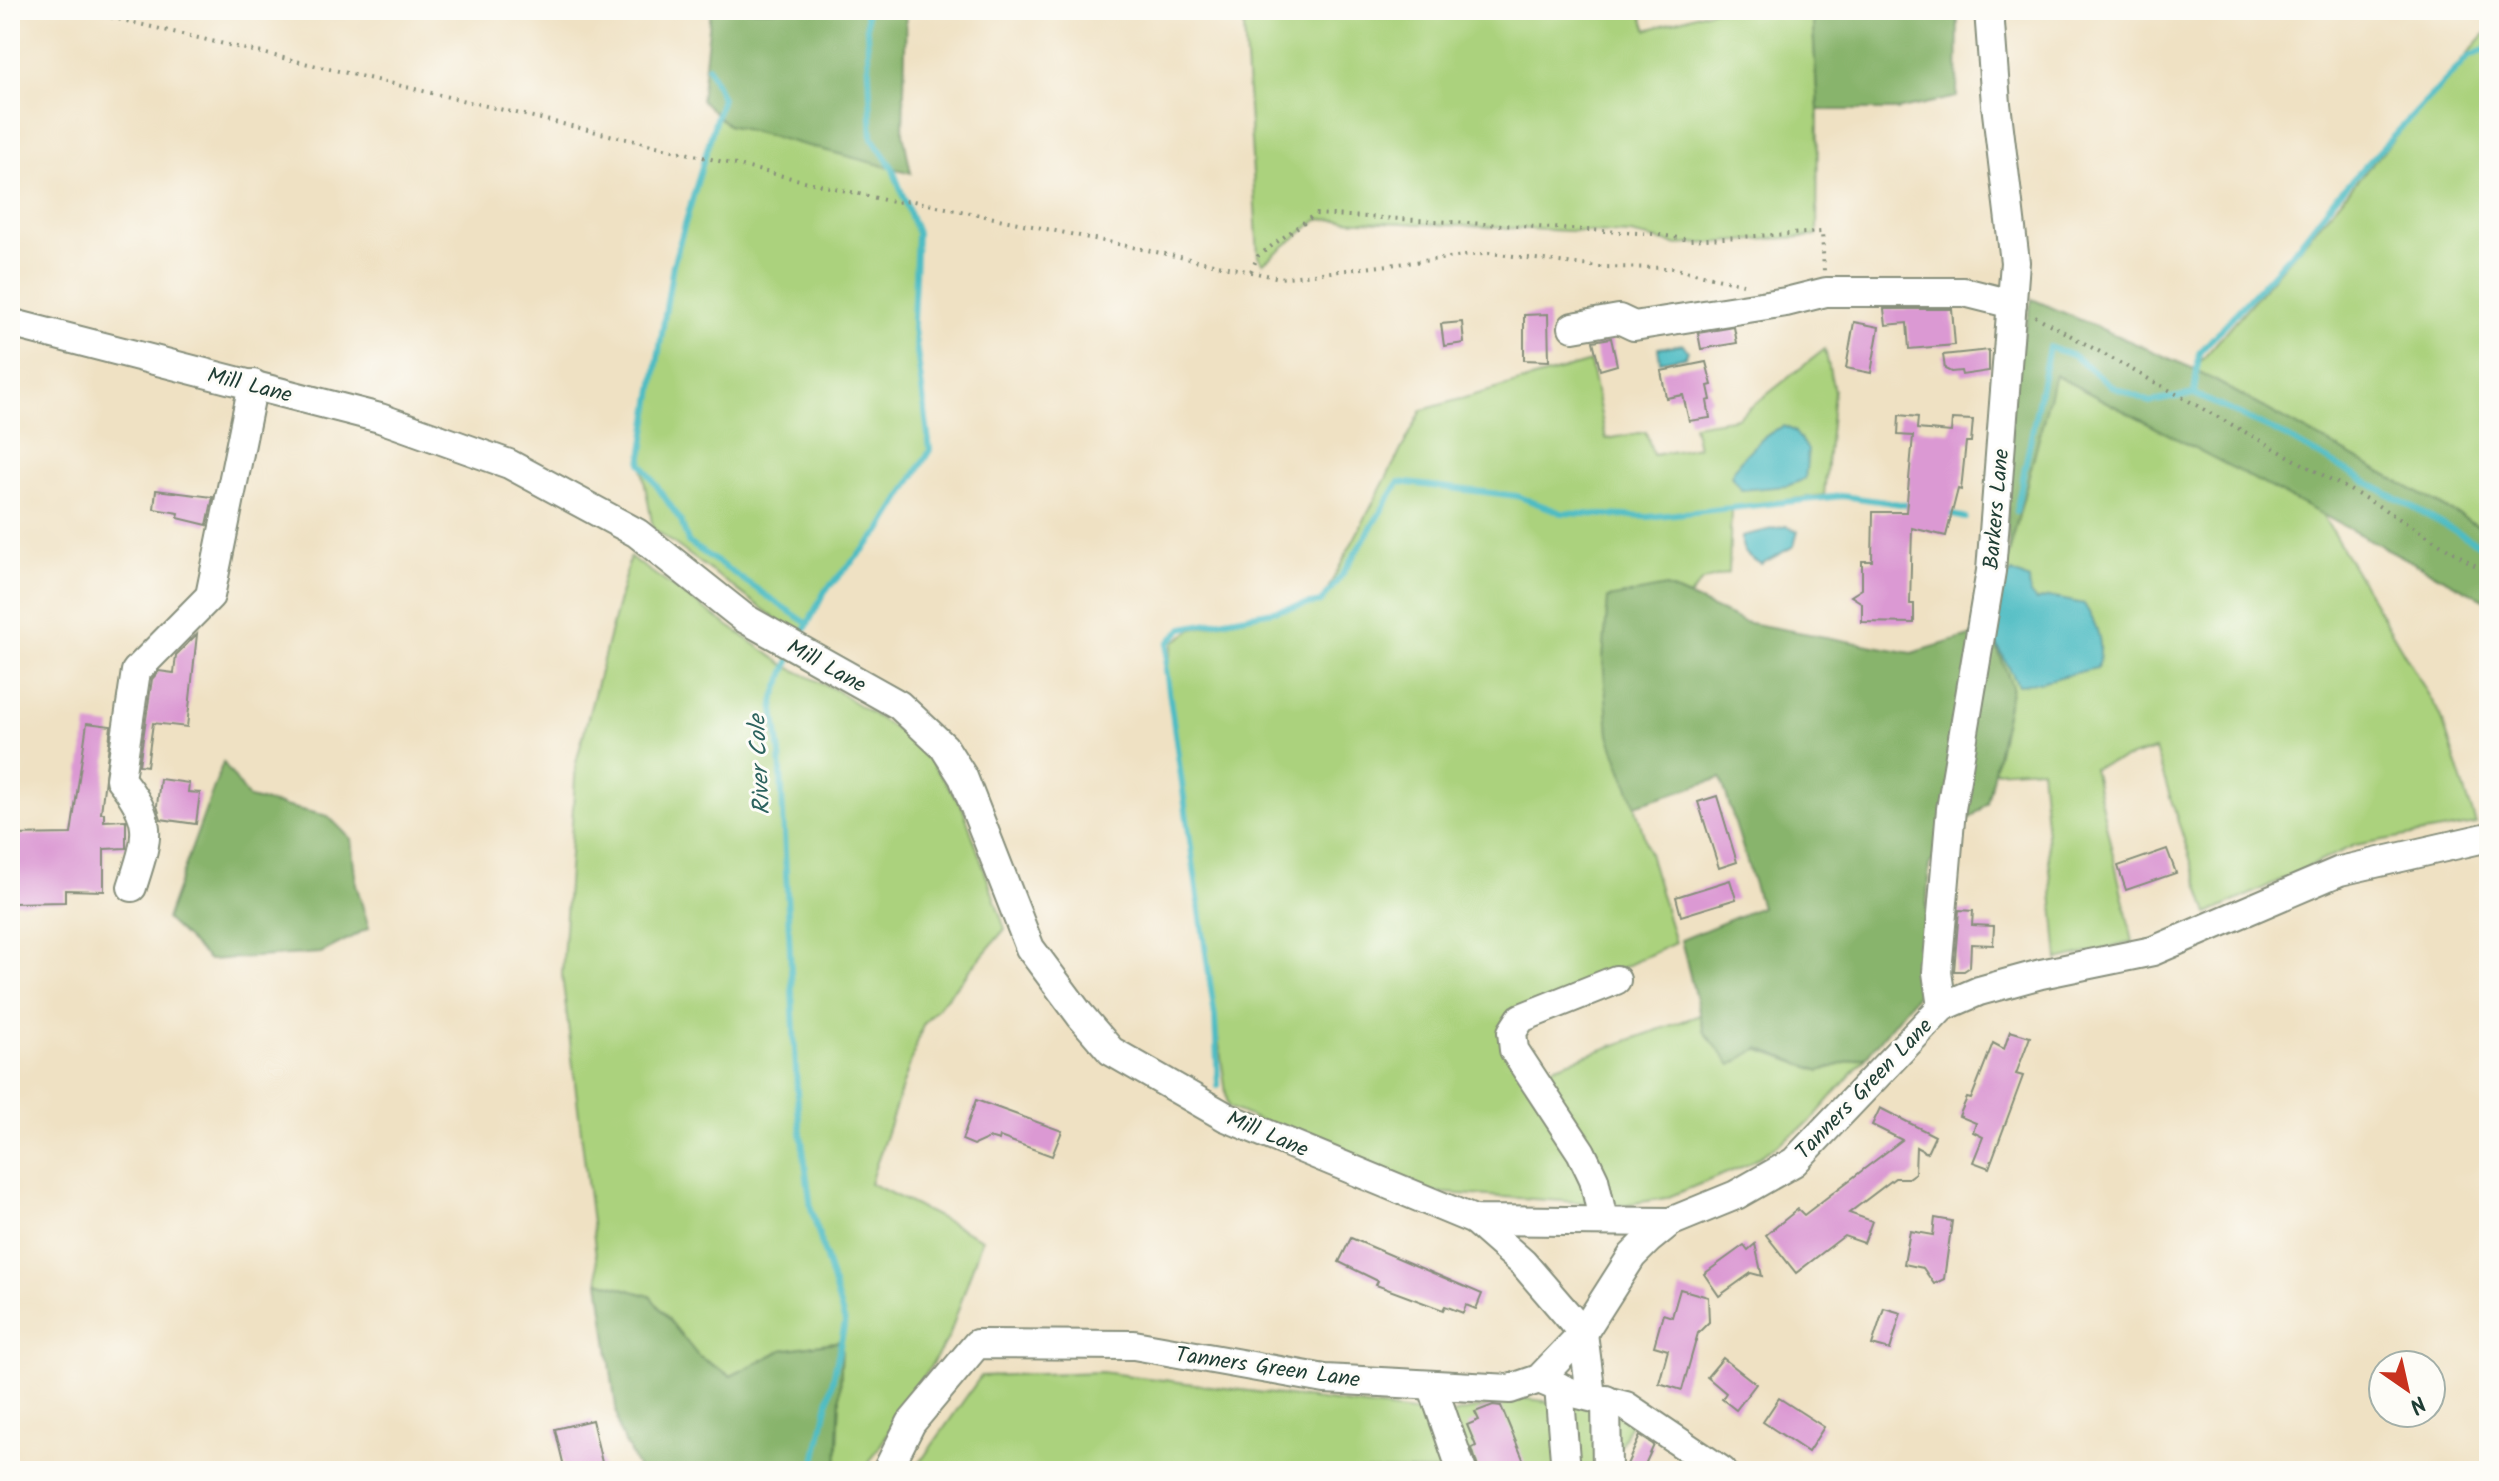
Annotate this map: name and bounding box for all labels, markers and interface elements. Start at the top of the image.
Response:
street label: Mill Lane [203,359,296,414]
street label: Barkers Lane [1975,447,2020,571]
street label: Mill Lane [780,631,872,703]
water label: River Cole [738,712,783,816]
street label: Tanners Green Lane [1788,1011,1942,1169]
street label: Mill Lane [1221,1102,1314,1168]
street label: Tanners Green Lane [1173,1338,1362,1399]
north arrow [2367,1349,2447,1429]
text: N [2401,1385,2432,1422]

